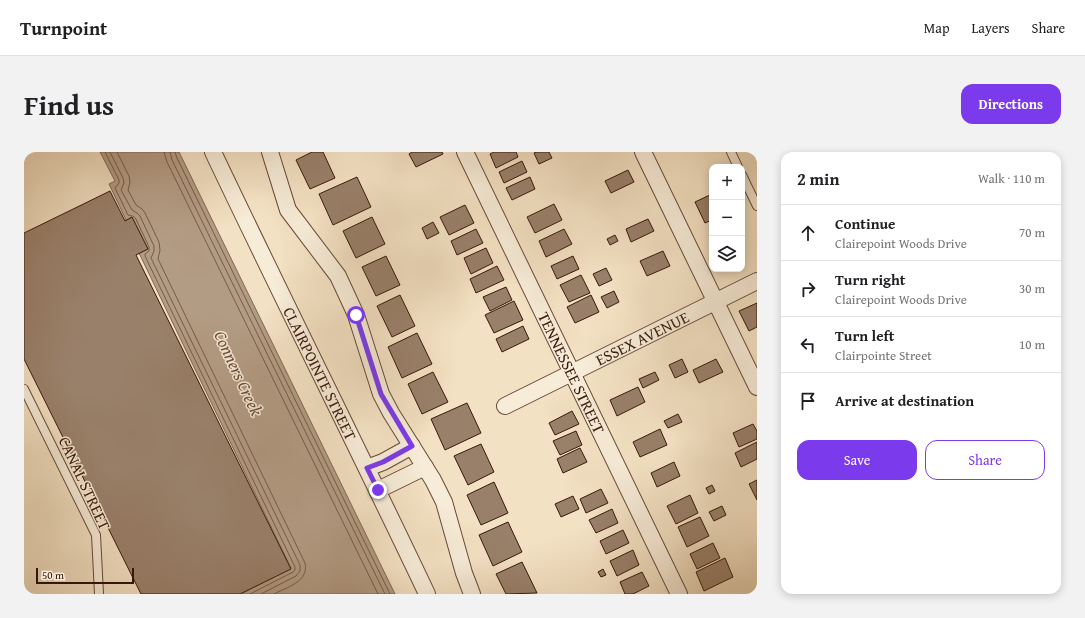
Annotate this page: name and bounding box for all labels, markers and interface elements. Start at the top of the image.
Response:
text: Turnpoint [20,14,107,42]
text: Map [924,18,950,38]
text: Layers [972,18,1010,38]
text: Share [1032,18,1065,38]
text: Find us [24,84,114,125]
button: Directions [961,84,1061,124]
map controls [709,164,745,272]
button: + [709,164,745,200]
text: 2 min [797,166,839,191]
text: Walk · 110 m [978,169,1045,188]
button: − [709,200,745,236]
text: Continue [835,213,896,234]
icon: ahead [797,222,819,244]
text: 70 m [1019,223,1045,242]
text: Clairepoint Woods Drive [835,234,967,253]
button: layers [709,236,745,272]
text: Turn right [835,269,906,290]
icon: right [797,278,819,300]
text: 30 m [1019,279,1045,298]
text: Clairepoint Woods Drive [835,290,967,309]
street label: CLAIRPOINTE STREET [277,303,363,444]
street label: ESSEX AVENUE [591,305,693,371]
route start [347,306,365,324]
street label: TENNESSEE STREET [532,308,611,437]
text: Turn left [835,325,894,346]
water label: Conners Creek [208,326,270,420]
icon: left [797,334,819,356]
text: 10 m [1019,335,1045,354]
text: Clairpointe Street [835,346,932,365]
icon: arrive [797,390,819,412]
text: Arrive at destination [835,390,974,411]
street label: CANAL STREET [53,432,117,534]
button: Save [797,440,917,480]
button: Share [925,440,1045,480]
route end [369,481,387,499]
scale bar [36,566,134,585]
text: 50 m [42,567,64,583]

